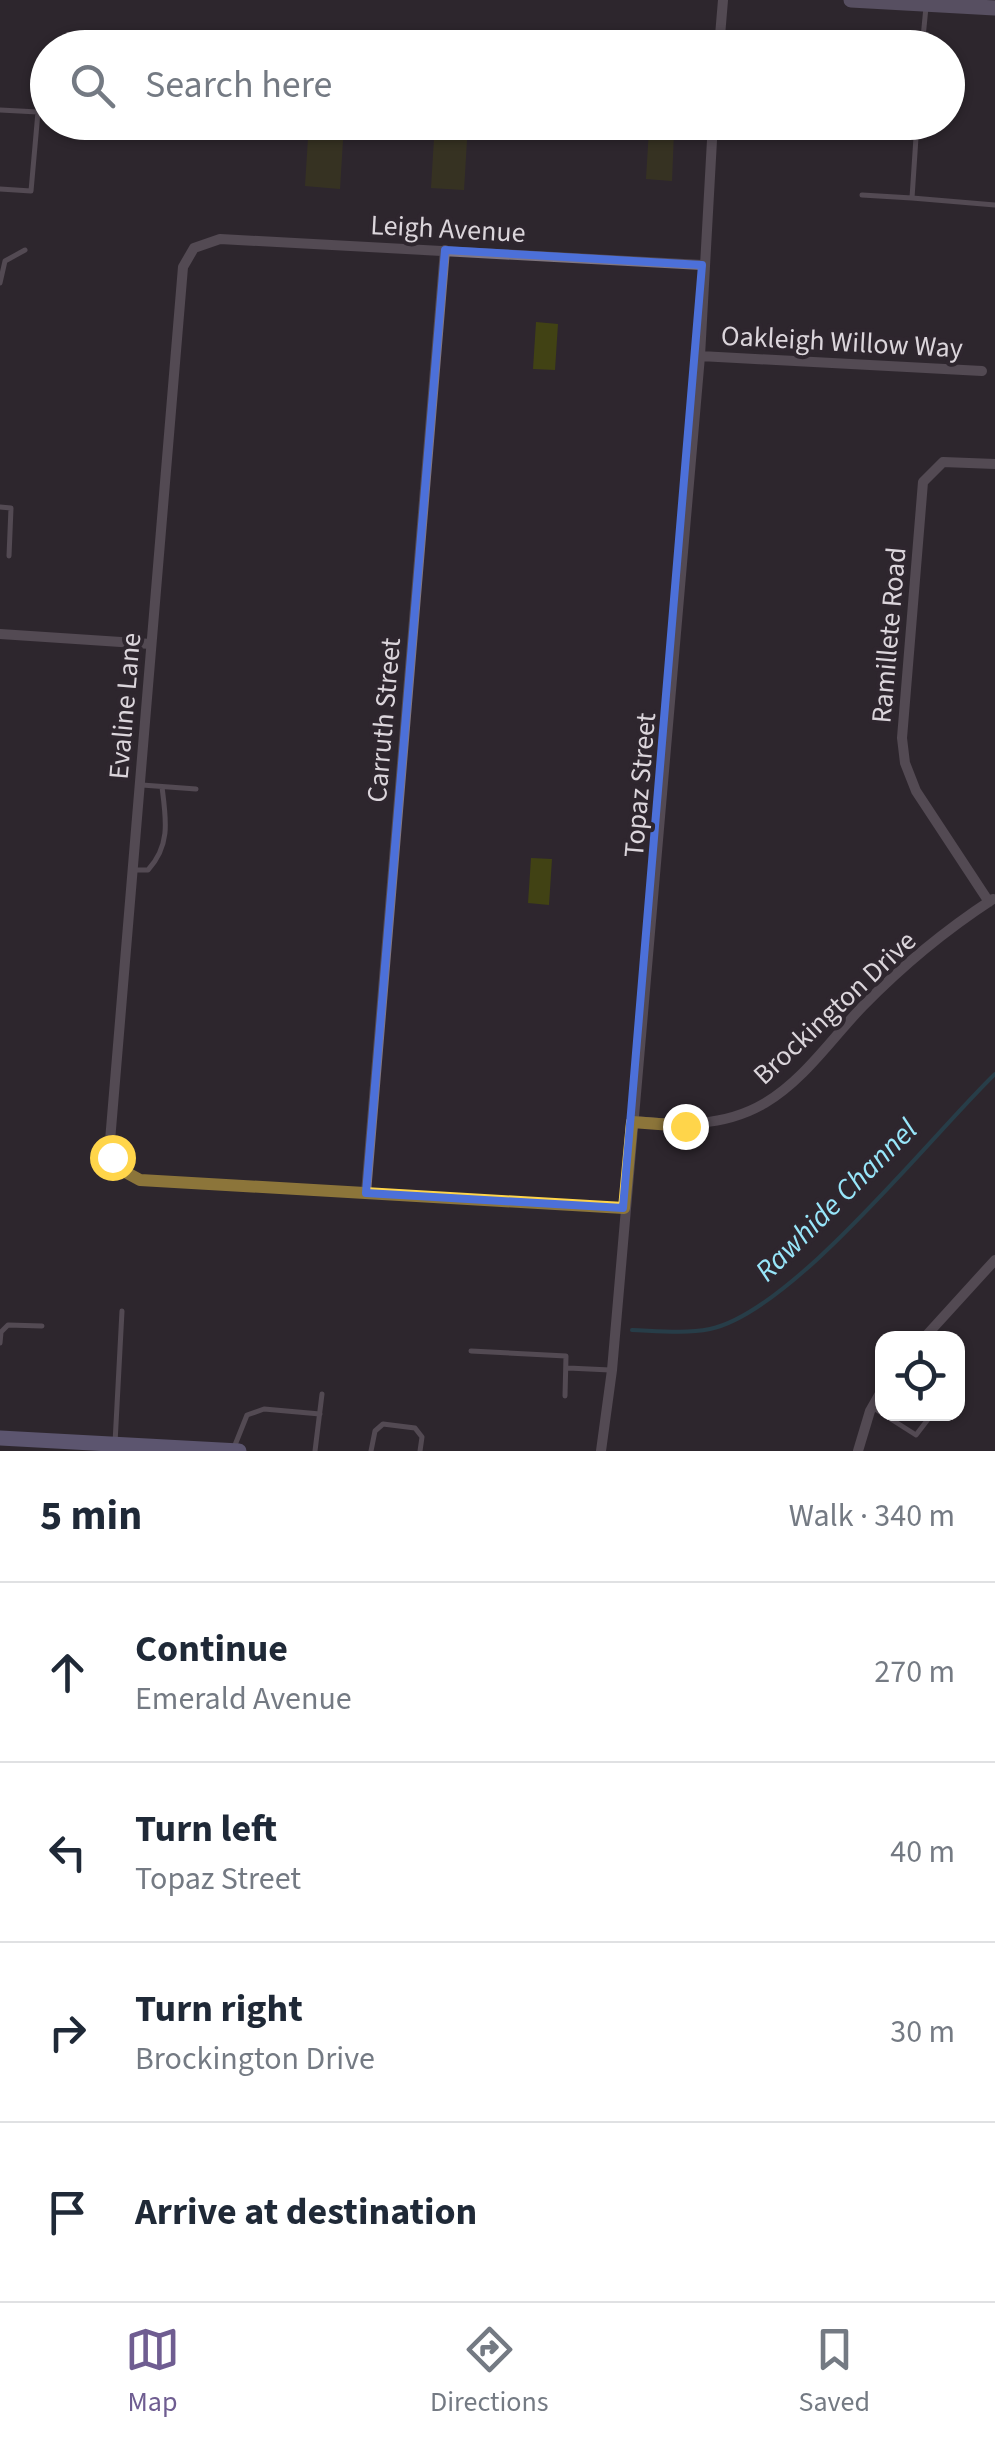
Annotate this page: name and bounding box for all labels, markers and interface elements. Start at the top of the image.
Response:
search box [30,30,965,140]
icon: search [65,58,120,113]
text: Search here [145,58,332,112]
street label: Leigh Avenue [369,205,527,253]
street label: Oakleigh Willow Way [720,316,964,368]
street label: Ramillete Road [861,545,917,725]
street label: Evaline Lane [99,631,151,781]
street label: Carruth Street [357,636,411,804]
street label: Topaz Street [614,710,666,859]
street label: Brockington Drive [744,922,925,1094]
route end [663,1104,709,1150]
water label: Rawhide Channel [745,1109,928,1291]
route start [90,1135,136,1181]
map controls [875,1331,965,1421]
button: locate [875,1331,965,1421]
text: 5 min [40,1486,142,1546]
text: Walk · 340 m [789,1493,955,1539]
text: Continue [135,1622,288,1676]
icon: ahead [40,1645,95,1700]
text: 270 m [874,1649,955,1695]
text: Emerald Avenue [135,1676,352,1722]
text: Turn left [135,1802,277,1856]
icon: left [40,1825,95,1880]
text: 40 m [890,1829,955,1875]
text: Topaz Street [135,1856,301,1902]
text: Turn right [135,1982,303,2036]
icon: right [40,2005,95,2060]
text: 30 m [890,2009,955,2055]
text: Brockington Drive [135,2036,375,2082]
icon: arrive [40,2185,95,2240]
text: Arrive at destination [135,2185,477,2239]
tab: Map [125,2322,180,2422]
tab: Directions [430,2322,549,2422]
tab: Saved [799,2322,870,2422]

